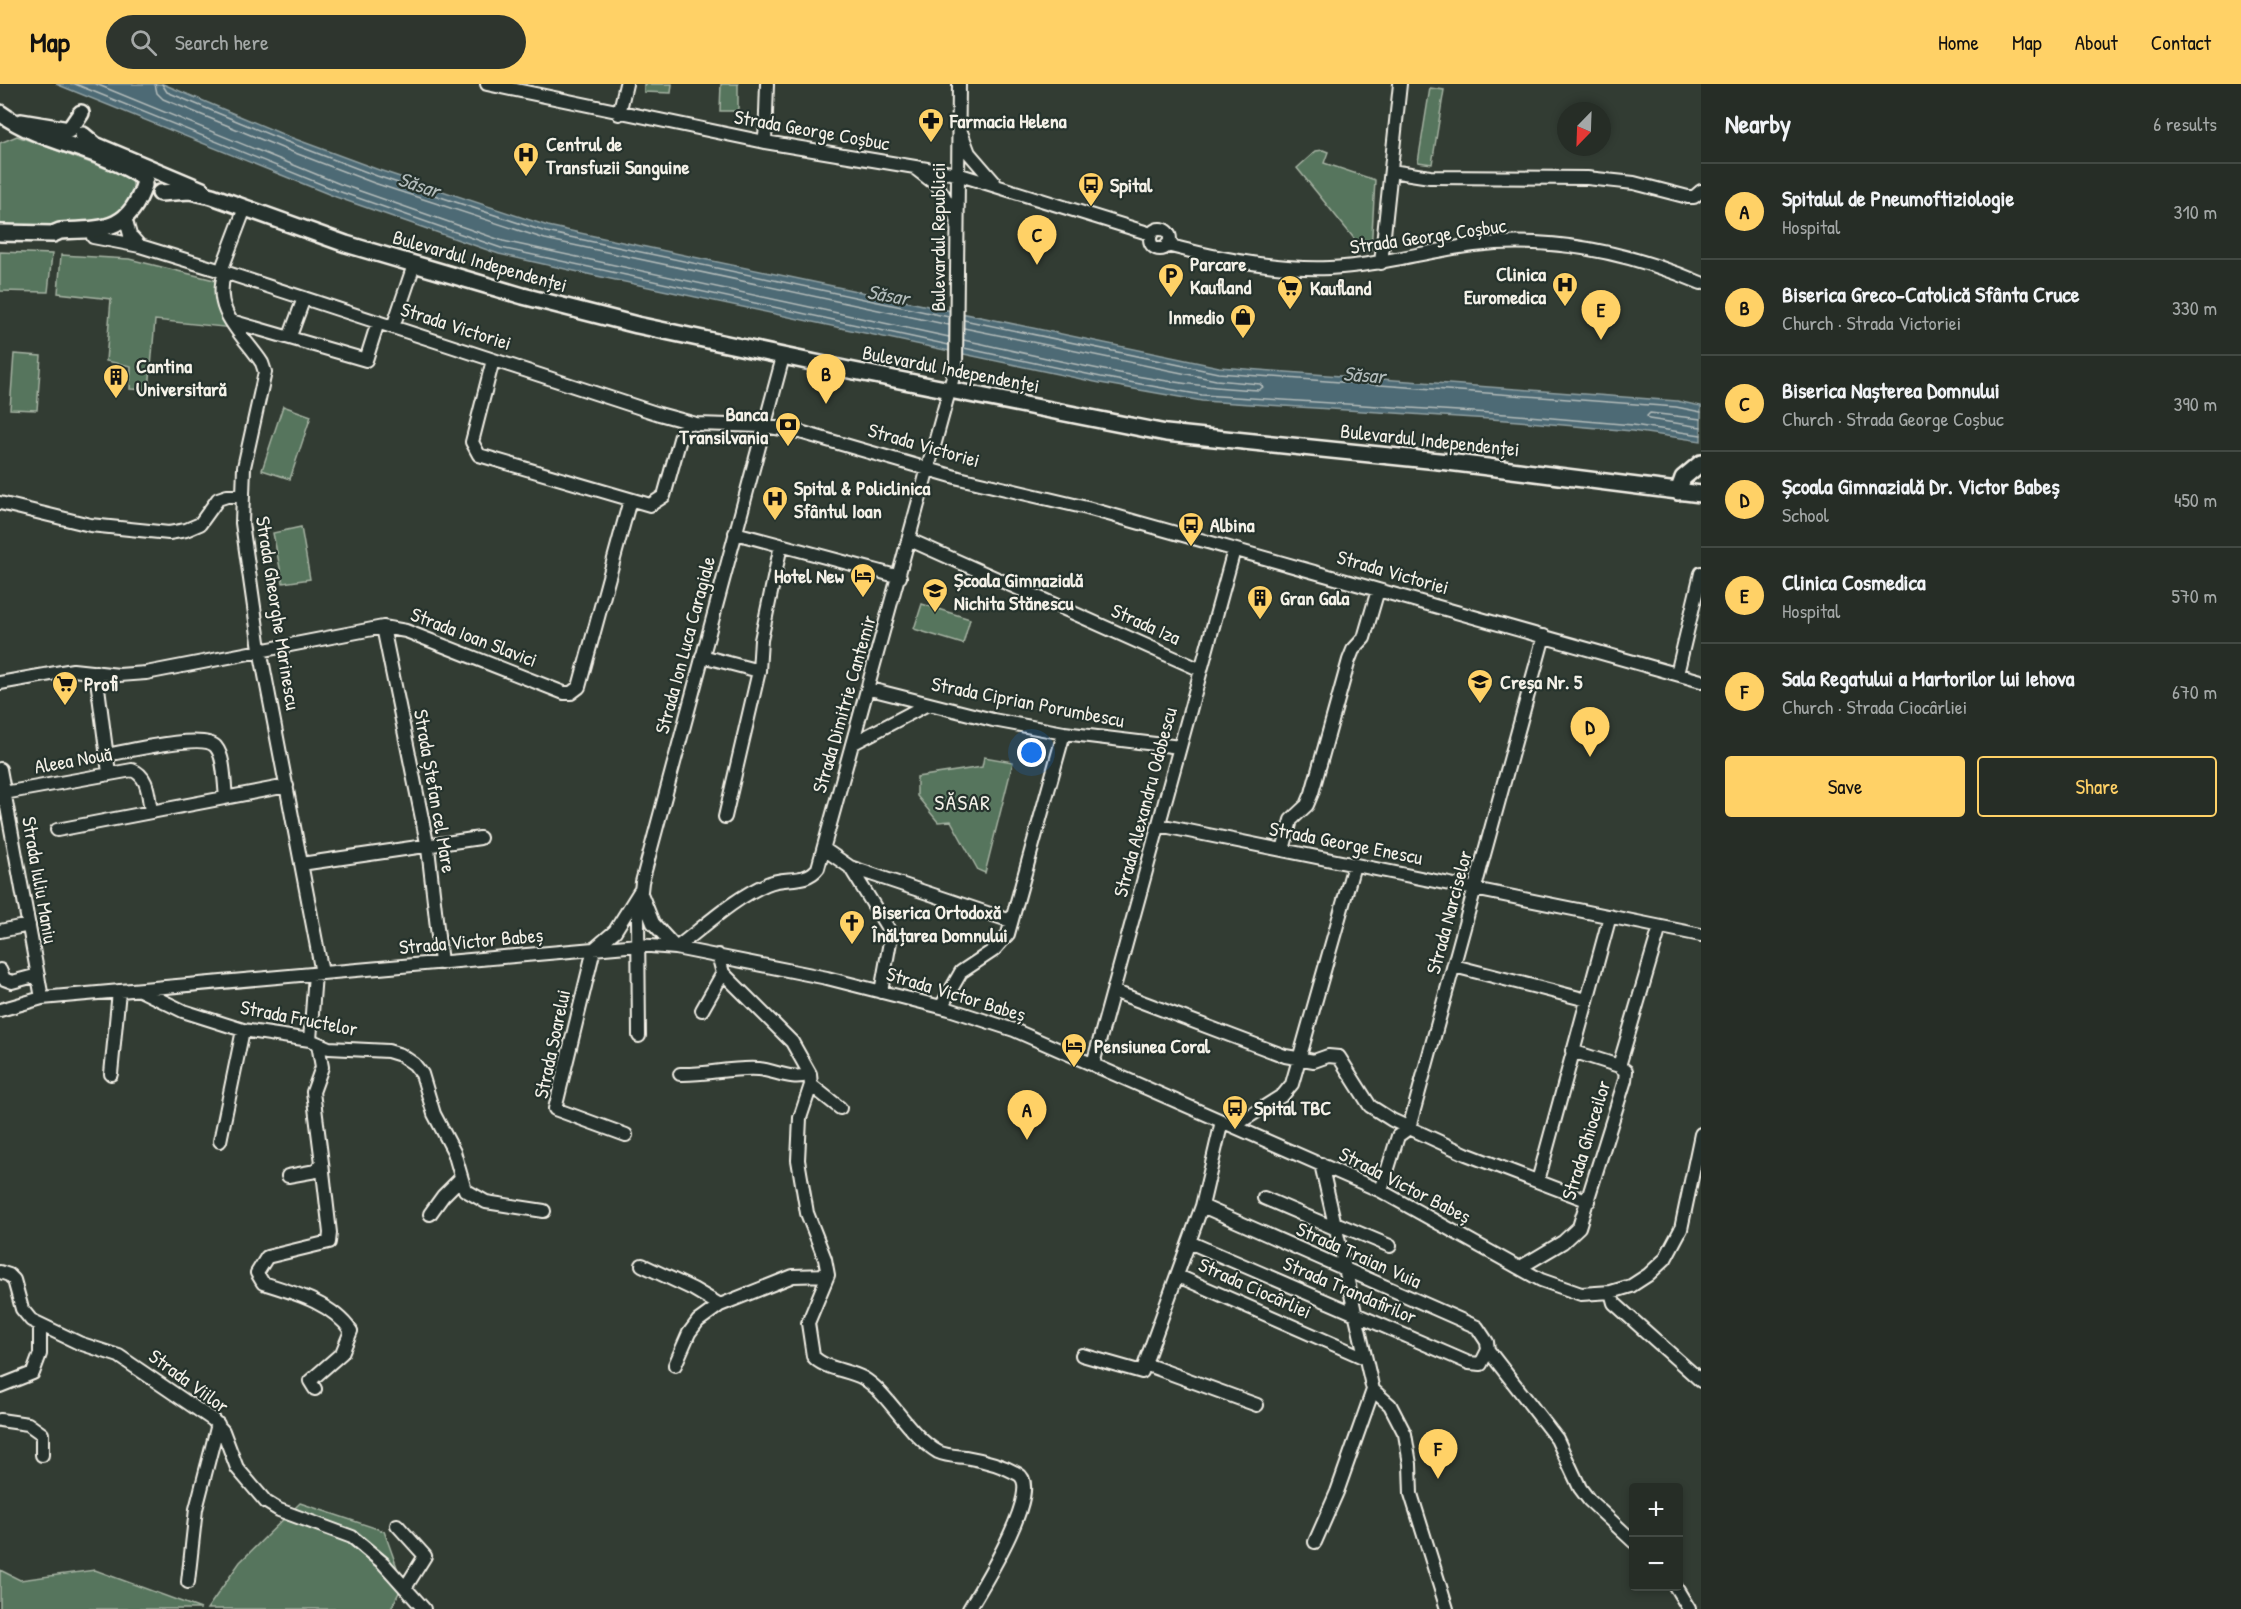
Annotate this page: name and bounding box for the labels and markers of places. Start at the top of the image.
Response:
pharmacy icon: Farmacia Helena [916,106,946,144]
place label: Farmacia Helena [949,107,1067,134]
place label: Centrul de Transfuzii Sanguine [545,130,689,181]
hospital icon: Centrul de Transfuzii Sanguine [511,140,541,178]
bus stop icon: Spital [1076,170,1106,208]
place label: Spital [1110,171,1153,199]
pin: C [1018,216,1056,265]
place label: Parcare Kaufland [1190,250,1251,300]
place label: Clinica Euromedica [1464,260,1546,310]
parking icon: Parcare Kaufland [1156,261,1186,299]
hospital icon: Clinica Euromedica [1550,270,1580,308]
supermarket icon: Kaufland [1275,273,1305,311]
place label: Kaufland [1310,274,1371,301]
pin: E [1582,290,1620,340]
shop icon: Inmedio [1228,302,1258,340]
place label: Inmedio [1168,303,1224,330]
place label: Cantina Universitară [136,352,227,402]
pin: B [806,354,846,404]
building icon: Cantina Universitară [101,362,131,400]
place label: Banca Transilvania [678,400,768,450]
bank icon: Banca Transilvania [773,410,803,448]
place label: Spital & Policlinica Sfântul Ioan [794,474,930,524]
hospital icon: Spital & Policlinica Sfântul Ioan [760,484,790,522]
bus stop icon: Albina [1176,510,1206,548]
place label: Albina [1210,511,1255,538]
hotel icon: Hotel New [848,561,878,599]
place label: Hotel New [774,562,845,589]
place label: Școala Gimnazială Nichita Stănescu [954,566,1083,616]
school or university icon: Școala Gimnazială Nichita Stănescu [920,576,950,614]
building icon: Gran Gala [1245,583,1275,621]
place label: Gran Gala [1280,584,1350,611]
school or university icon: Creșa Nr. 5 [1465,667,1495,705]
place label: Creșa Nr. 5 [1500,668,1583,695]
supermarket icon: Profi [50,669,80,707]
place label: Profi [84,670,118,697]
pin: D [1570,708,1610,757]
place label: Biserica Ortodoxă Înălțarea Domnului [871,898,1008,948]
church icon: Biserica Ortodoxă Înălțarea Domnului [837,908,867,946]
hotel icon: Pensiunea Coral [1059,1031,1089,1069]
place label: Pensiunea Coral [1094,1032,1211,1059]
pin: A [1008,1090,1046,1140]
bus stop icon: Spital TBC [1220,1093,1250,1131]
place label: Spital TBC [1254,1094,1331,1122]
pin: F [1418,1430,1458,1479]

